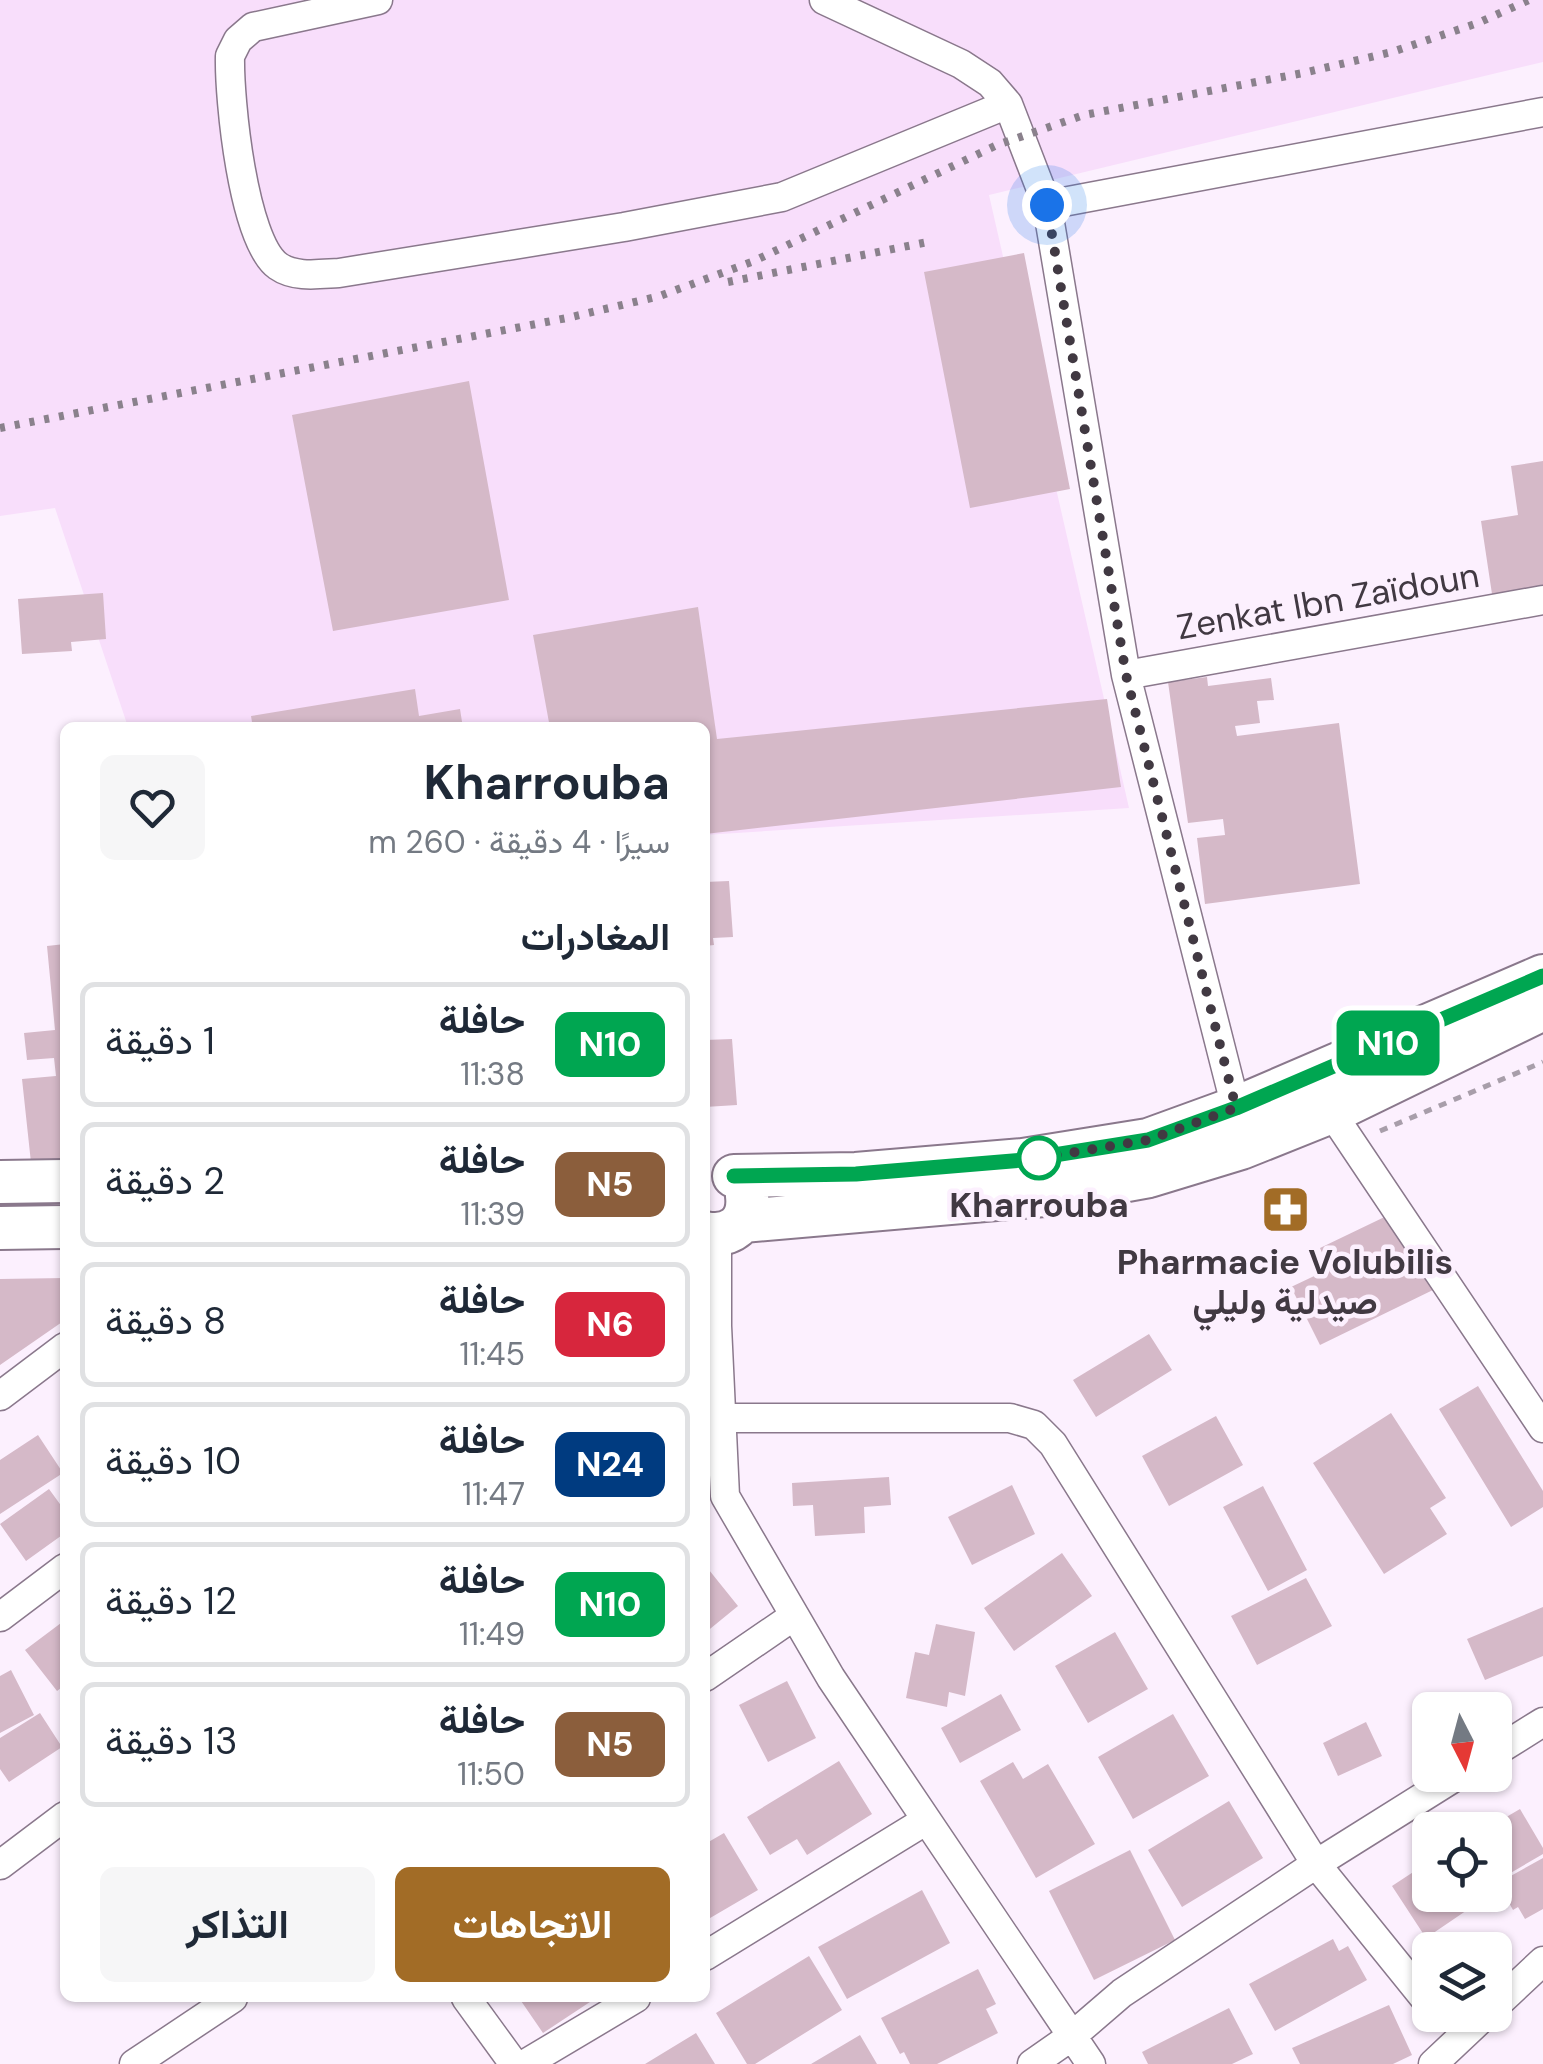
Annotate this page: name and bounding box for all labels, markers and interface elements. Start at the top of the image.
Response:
your location [1022,180,1072,230]
street label: Zenkat Ibn Zaïdoun [1173,552,1483,650]
text: Kharrouba [424,751,670,814]
button: heart [100,755,205,860]
text: سيرًا · 4 دقيقة · 260 m [368,821,670,863]
text: المغادرات [521,912,670,962]
text: حافلة [439,995,525,1045]
line badge: N10 [1330,1010,1446,1076]
text: 1 دقيقة [105,1016,215,1066]
text: N10 [1357,1020,1419,1066]
text: N10 [579,1021,641,1067]
text: 11:38 [460,1053,525,1095]
text: حافلة [439,1135,525,1185]
marker: Kharrouba [1018,1137,1060,1179]
text: 2 دقيقة [105,1156,225,1206]
text: N5 [586,1161,634,1207]
place label: Kharrouba [949,1182,1129,1228]
pharmacy icon: Pharmacie Volubilis صيدلية وليلي [1259,1184,1311,1236]
text: 11:39 [460,1193,525,1235]
place label: Pharmacie Volubilis صيدلية وليلي [1117,1239,1453,1331]
text: حافلة [439,1275,525,1325]
text: 8 دقيقة [105,1296,226,1346]
text: N6 [586,1301,634,1347]
text: 11:45 [460,1333,525,1375]
text: حافلة [439,1415,525,1465]
text: 10 دقيقة [105,1436,241,1486]
text: N24 [576,1441,644,1487]
text: 11:47 [462,1473,525,1515]
text: حافلة [439,1555,525,1605]
text: 12 دقيقة [105,1576,237,1626]
text: N10 [579,1581,641,1627]
text: 11:49 [459,1613,525,1655]
north arrow [1412,1692,1512,1792]
map controls [1412,1692,1512,2032]
text: حافلة [439,1695,525,1745]
text: 13 دقيقة [105,1716,237,1766]
text: N5 [586,1721,634,1767]
text: 11:50 [457,1753,525,1795]
button: locate [1412,1812,1512,1912]
button: التذاكر [100,1867,375,1982]
button: الاتجاهات [395,1867,670,1982]
button: layers [1412,1932,1512,2032]

